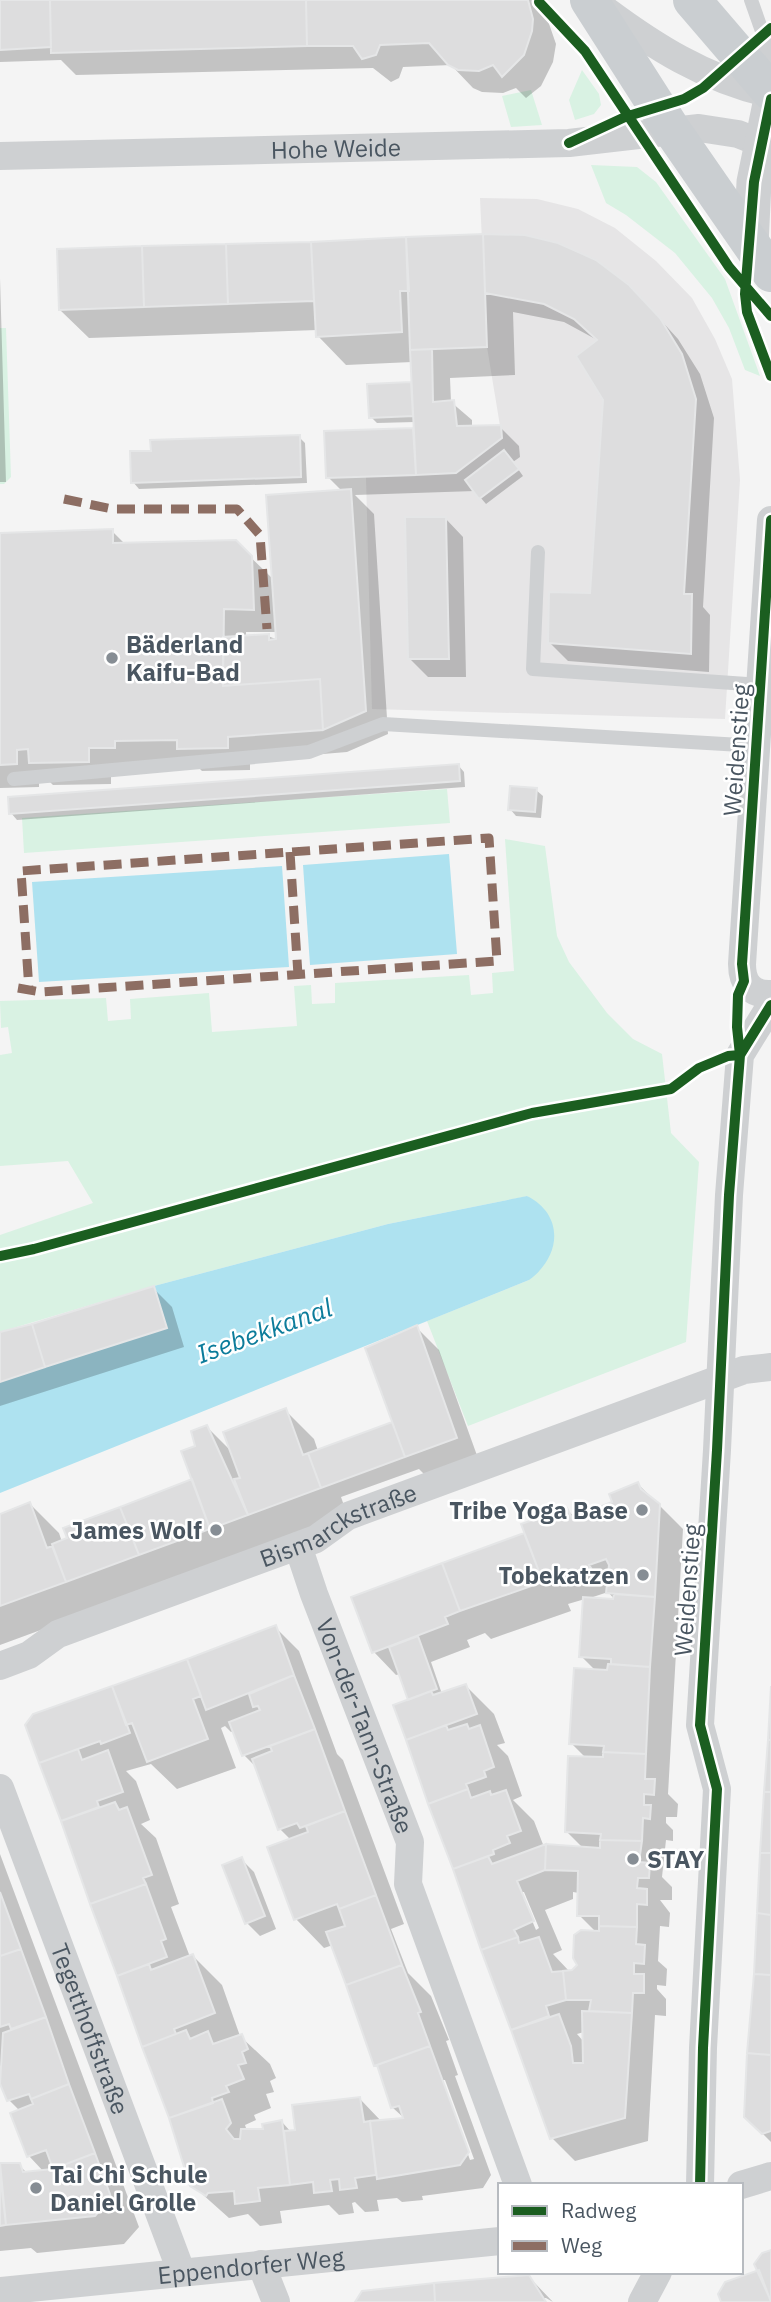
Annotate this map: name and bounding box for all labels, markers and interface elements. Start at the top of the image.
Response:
street label: Hohe Weide [270,131,401,166]
place label: Bäderland Kaifu-Bad [126,628,243,688]
marker: Bäderland Kaifu-Bad [104,650,120,666]
street label: Weidenstieg [715,682,757,817]
water label: Isebekkanal [191,1290,337,1370]
street label: Bismarckstraße [255,1476,421,1574]
place label: Tribe Yoga Base [449,1494,628,1526]
marker: Tribe Yoga Base [634,1502,650,1518]
place label: James Wolf [70,1514,202,1546]
marker: James Wolf [208,1522,224,1538]
street label: Weidenstieg [666,1522,708,1657]
place label: Tobekatzen [498,1559,629,1591]
marker: Tobekatzen [635,1567,651,1583]
street label: Von-der-Tann-Straße [309,1614,421,1838]
place label: STAY [647,1843,705,1875]
marker: STAY [625,1851,641,1867]
street label: Tegetthoffstraße [44,1939,137,2119]
place label: Tai Chi Schule Daniel Grolle [50,2158,208,2218]
marker: Tai Chi Schule Daniel Grolle [28,2180,44,2196]
legend [498,2183,743,2274]
text: Radweg [561,2196,636,2224]
text: Weg [561,2231,602,2259]
street label: Eppendorfer Weg [156,2241,346,2291]

